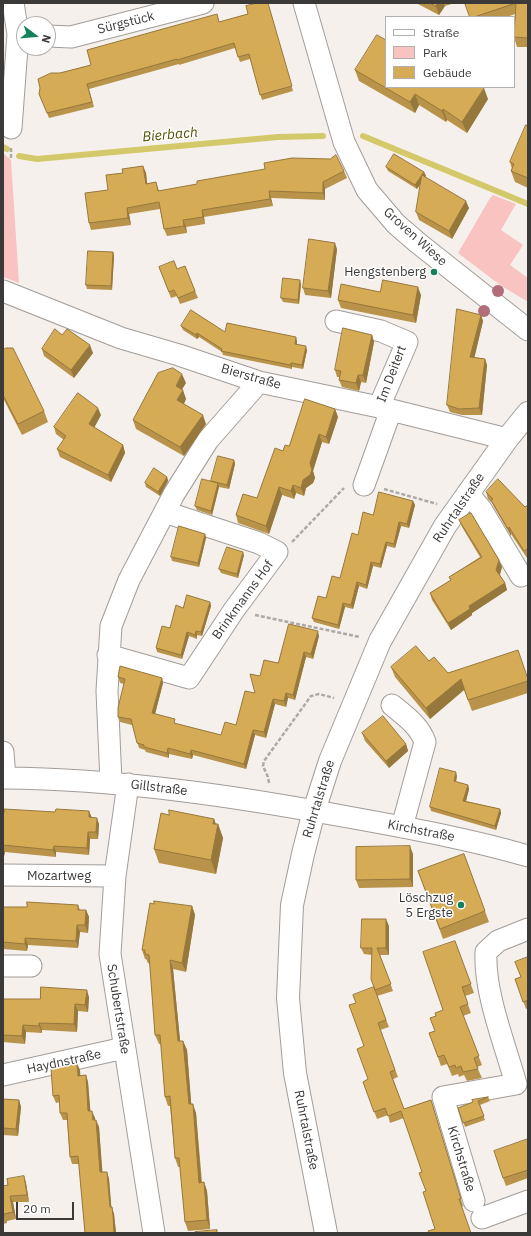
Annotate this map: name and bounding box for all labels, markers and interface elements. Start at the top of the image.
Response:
street label: Sürgstück [96,8,156,38]
north arrow [16,16,56,56]
legend [385,16,515,88]
text: Straße [423,25,459,40]
text: N [39,33,54,45]
text: Park [423,45,447,60]
text: Gebäude [423,65,472,80]
water label: Bierbach [142,124,198,146]
street label: Groven Wiese [380,204,450,270]
place label: Hengstenberg [344,264,426,280]
marker: Hengstenberg [429,267,439,277]
street label: Im Deitert [374,343,410,405]
street label: Bierstraße [219,361,283,393]
street label: Ruhrtalstraße [430,470,488,546]
street label: Brinkmanns Hof [209,557,277,643]
street label: Ruhrtalstraße [300,758,338,840]
street label: Gillstraße [130,777,188,799]
street label: Kirchstraße [386,817,456,845]
street label: Mozartweg [27,868,91,884]
place label: Löschzug 5 Ergste [399,890,453,921]
marker: Löschzug 5 Ergste [456,900,466,910]
street label: Schubertstraße [103,963,133,1055]
street label: Haydnstraße [26,1047,102,1077]
street label: Ruhrtalstraße [291,1089,321,1171]
street label: Kirchstraße [444,1124,478,1194]
scale bar [18,1194,76,1220]
text: 20 m [23,1201,51,1216]

